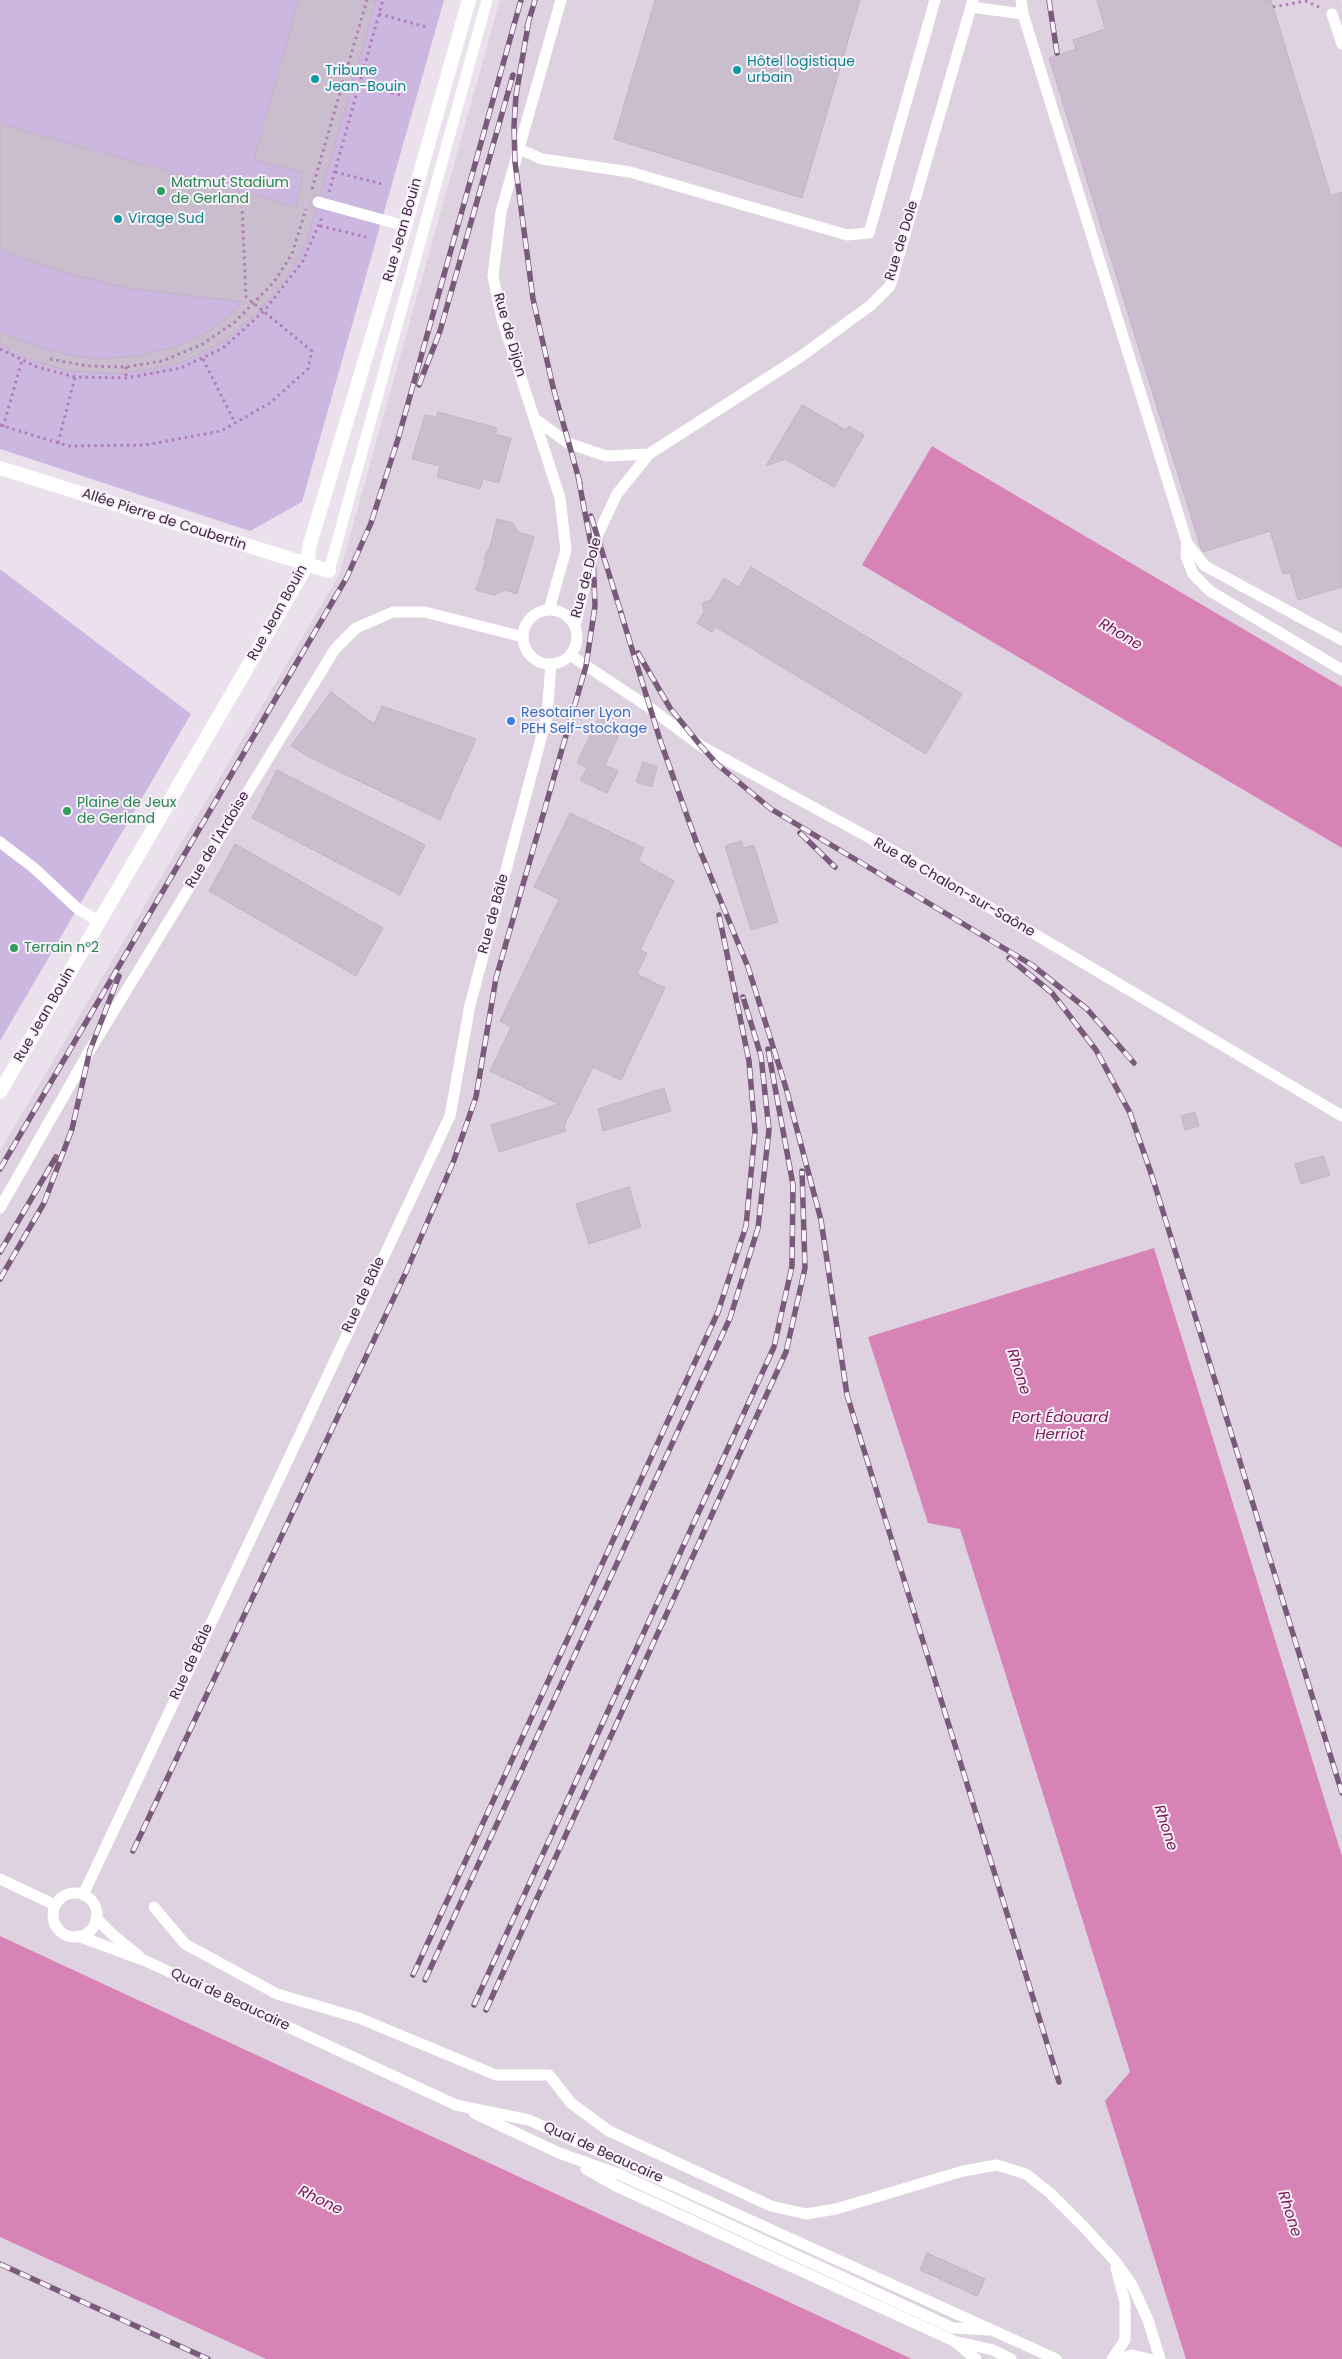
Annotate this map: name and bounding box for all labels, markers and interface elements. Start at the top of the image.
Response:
place label: Hôtel logistique urbain [747,54,855,86]
place label: Tribune Jean-Bouin [325,63,406,95]
marker: Hôtel logistique urbain [731,64,743,76]
marker: Tribune Jean-Bouin [309,73,321,85]
place label: Matmut Stadium de Gerland [171,175,289,208]
street label: Rue Jean Bouin [380,176,426,284]
marker: Matmut Stadium de Gerland [155,185,167,197]
street label: Rue de Dole [882,199,922,283]
place label: Virage Sud [128,211,204,227]
marker: Virage Sud [112,213,124,225]
street label: Rue de Dijon [489,291,529,379]
street label: Allée Pierre de Coubertin [80,485,248,555]
street label: Rue de Dole [568,536,606,620]
street label: Rue Jean Bouin [245,562,311,664]
water label: Rhone [1095,615,1145,655]
place label: Resotainer Lyon PEH Self-stockage [521,705,647,738]
marker: Resotainer Lyon PEH Self-stockage [505,715,517,727]
street label: Rue de l'Ardoise [182,789,254,891]
place label: Plaine de Jeux de Gerland [77,795,176,828]
marker: Plaine de Jeux de Gerland [61,805,73,817]
street label: Rue de Chalon-sur-Saône [870,835,1038,941]
street label: Rue de Bâle [475,872,513,956]
place label: Terrain n°2 [24,940,99,956]
marker: Terrain n°2 [8,942,20,954]
street label: Rue Jean Bouin [11,964,79,1066]
street label: Rue de Bâle [339,1254,389,1336]
water label: Rhone [1002,1347,1034,1397]
water label: Port Édouard Herriot [1012,1409,1108,1444]
street label: Rue de Bâle [167,1621,217,1703]
water label: Rhone [1149,1803,1181,1853]
street label: Quai de Beaucaire [168,1965,292,2035]
street label: Quai de Beaucaire [540,2119,666,2187]
water label: Rhone [295,2183,345,2219]
water label: Rhone [1273,2189,1305,2239]

